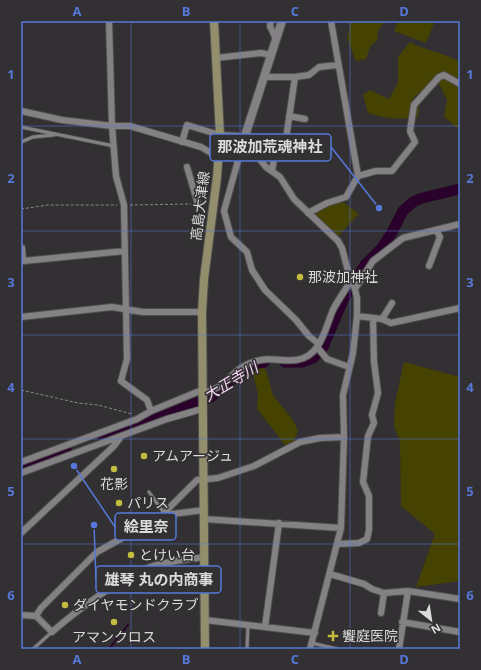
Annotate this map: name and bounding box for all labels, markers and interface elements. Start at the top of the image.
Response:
text: A [73,2,82,20]
text: B [182,2,191,20]
text: C [291,2,299,20]
text: D [399,2,409,20]
text: 1 [7,65,15,83]
text: 1 [466,65,474,83]
callout: 那波加荒魂神社 [210,134,331,161]
text: 那波加荒魂神社 [217,136,323,156]
text: 2 [7,169,15,187]
text: 2 [466,169,474,187]
street label: 高島大津線 [186,170,213,242]
place label: 那波加神社 [308,267,378,286]
marker: 那波加神社 [295,272,305,282]
text: 3 [7,273,15,291]
text: 3 [466,273,474,291]
water label: 大正寺川 [200,356,263,405]
text: 4 [7,378,15,396]
text: 4 [466,378,474,396]
place label: アムアージュ [152,446,233,465]
marker: アムアージュ [139,451,149,461]
marker: 花影 [109,464,119,474]
place label: 花影 [100,474,128,493]
text: 5 [7,482,15,500]
text: 5 [466,482,474,500]
place label: パリス [127,493,169,512]
marker: パリス [114,498,124,508]
callout: 絵里奈 [115,513,176,540]
text: 絵里奈 [123,516,169,536]
place label: とけい台 [139,545,195,564]
marker: とけい台 [126,550,136,560]
callout: 雄琴 丸の内商事 [96,566,221,593]
text: 雄琴 丸の内商事 [105,569,213,589]
text: 6 [7,586,15,604]
text: 6 [466,586,474,604]
place label: ダイヤモンドクラブ [73,595,199,614]
marker: ダイヤモンドクラブ [60,600,70,610]
north arrow [411,600,451,640]
marker: アマンクロス [109,617,119,627]
text: N [429,620,444,638]
place label: 饗庭医院 [342,626,398,645]
place label: アマンクロス [72,627,156,646]
marker: 饗庭医院 [327,630,339,642]
text: A [73,650,82,668]
text: B [182,650,191,668]
text: C [291,650,299,668]
text: D [399,650,409,668]

